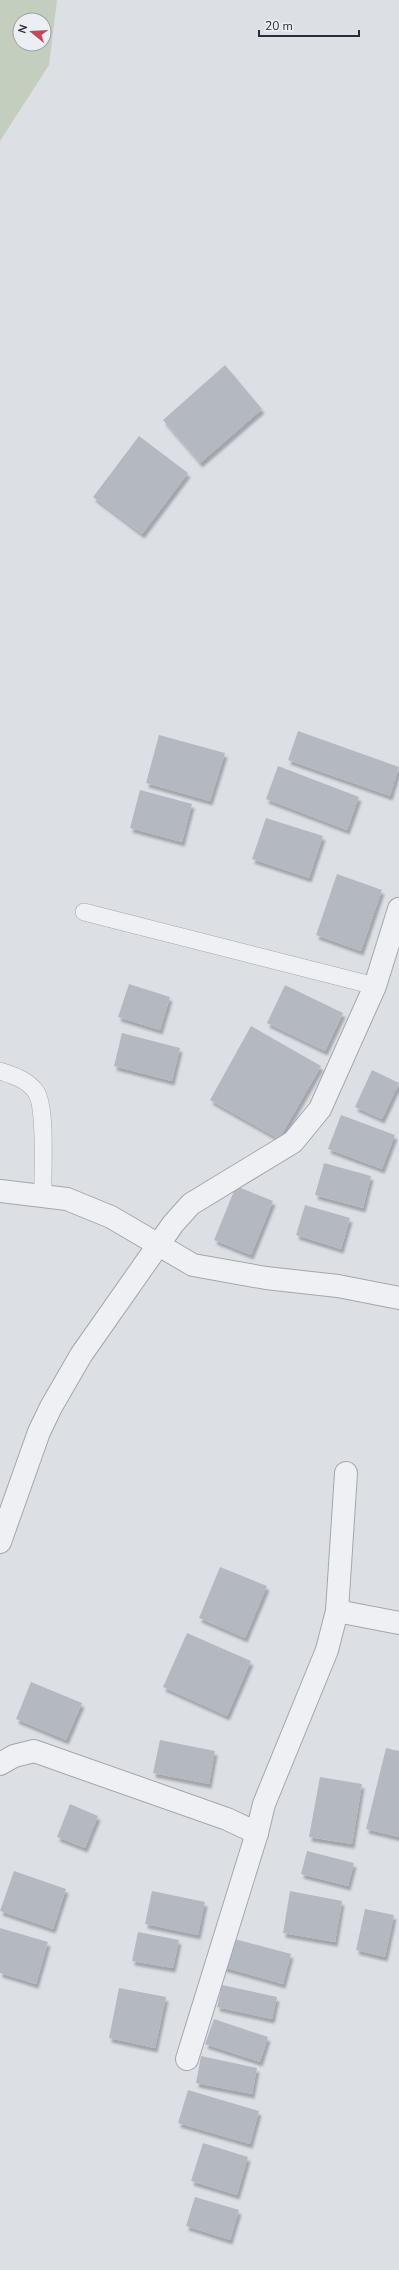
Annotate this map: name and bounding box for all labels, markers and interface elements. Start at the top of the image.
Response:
north arrow [12,12,52,52]
scale bar [259,12,359,38]
text: 20 m [265,18,293,34]
text: N [15,23,31,35]

